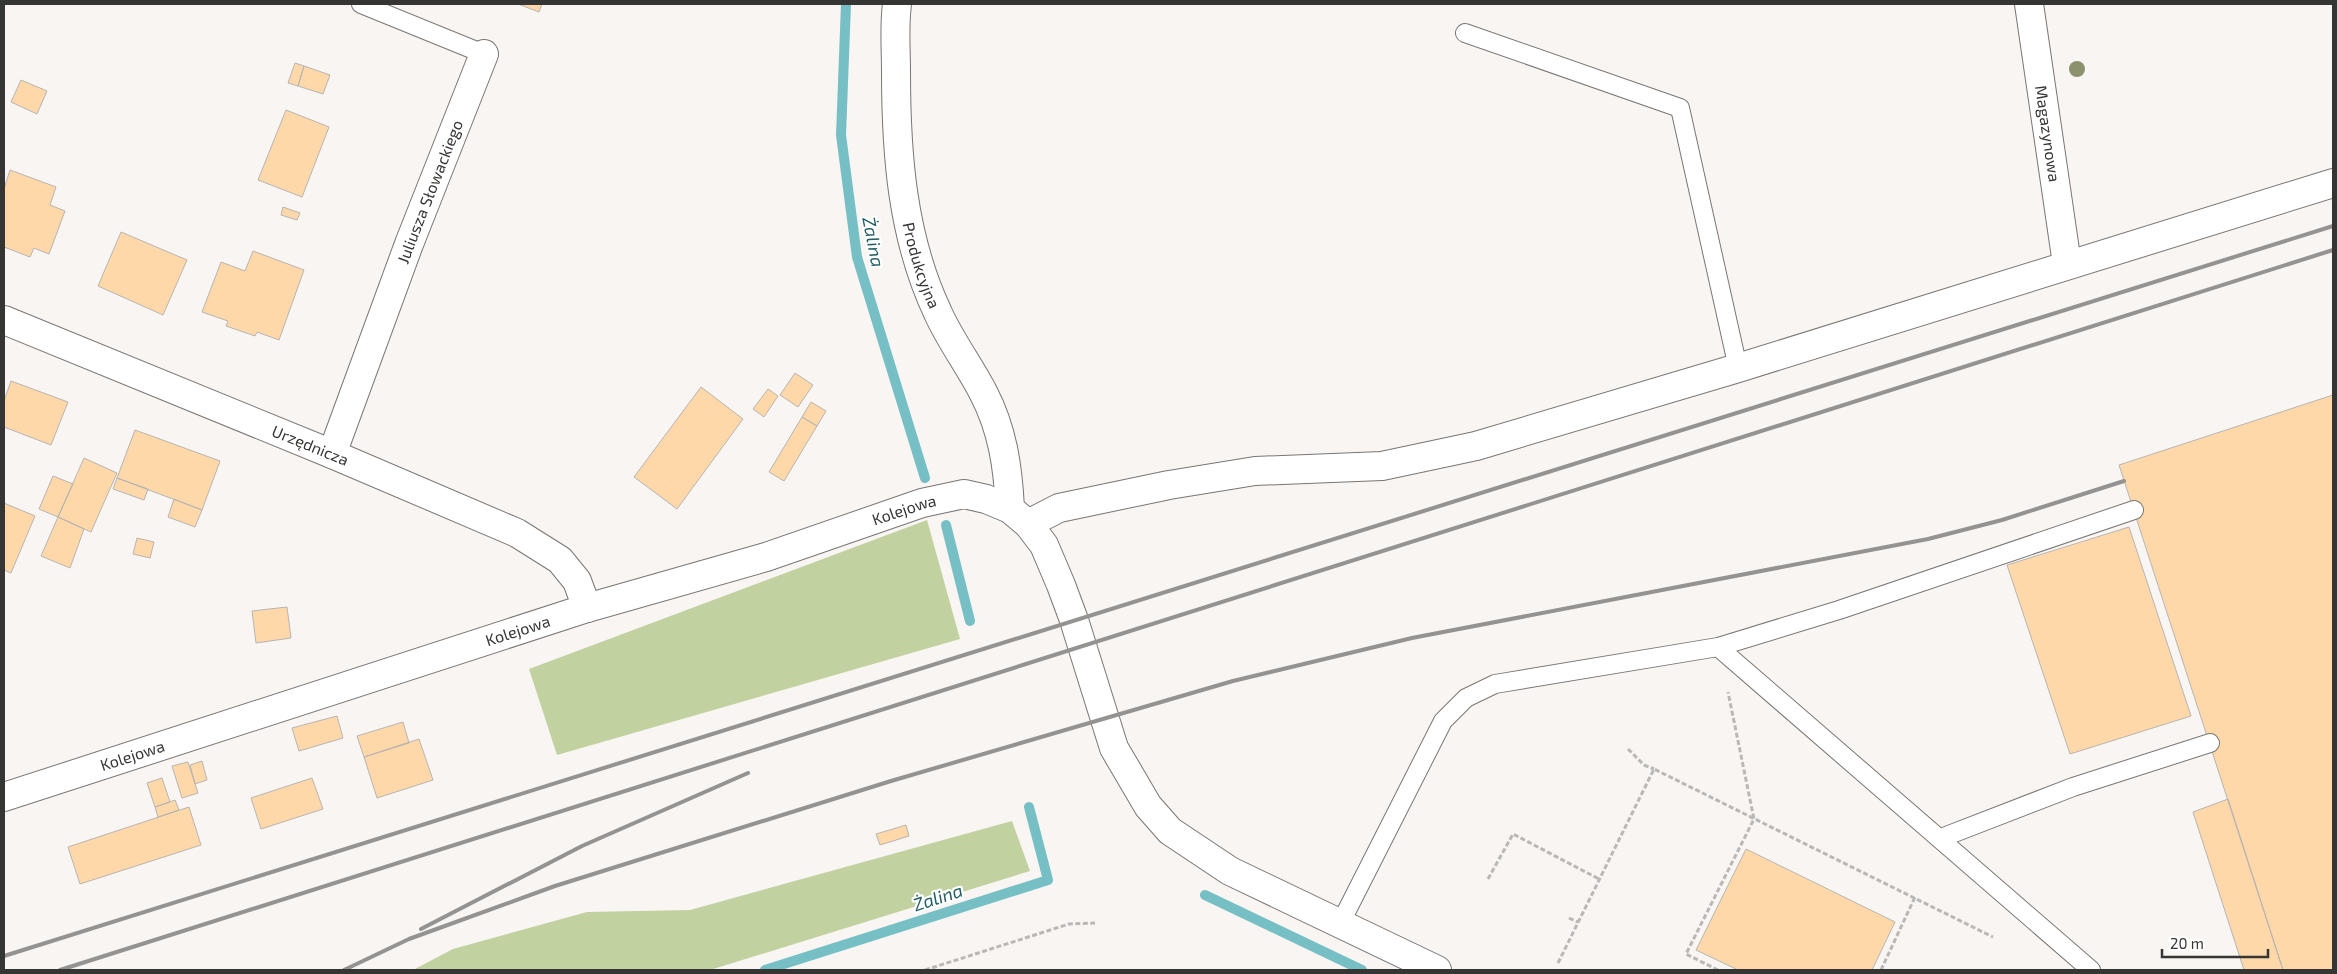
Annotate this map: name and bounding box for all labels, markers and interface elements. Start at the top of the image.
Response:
street label: Magazynowa [2032,84,2065,183]
street label: Juliusza Słowackiego [393,117,466,266]
water label: Żalina [858,215,890,269]
street label: Produkcyjna [900,220,945,311]
street label: Urzędnicza [269,421,352,469]
street label: Kolejowa [869,490,938,529]
street label: Kolejowa [483,611,552,649]
street label: Kolejowa [98,736,167,774]
water label: Żalina [910,879,965,915]
scale bar [2162,926,2268,958]
text: 20 m [2170,934,2204,952]

